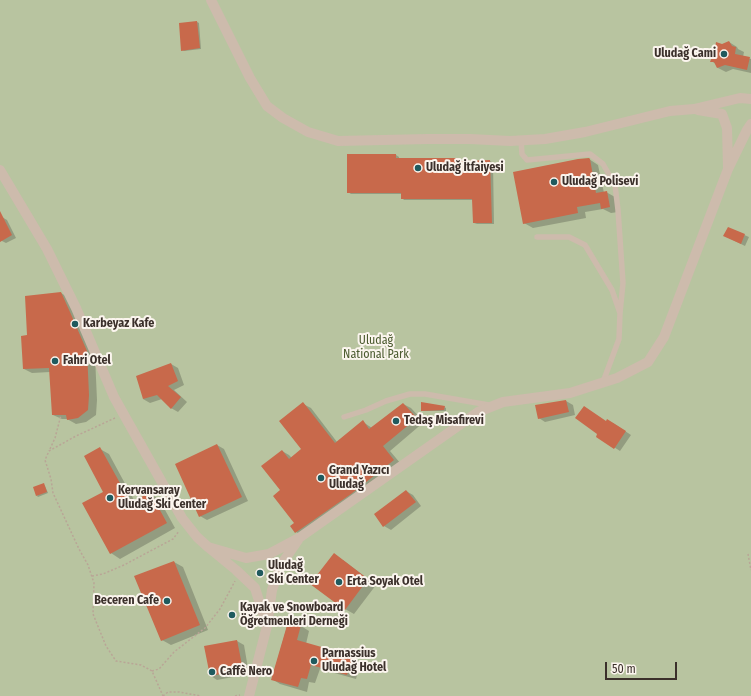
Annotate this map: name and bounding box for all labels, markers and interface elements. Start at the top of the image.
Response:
place label: Uludağ Cami [654,47,716,61]
marker: Uludağ Cami [719,49,729,59]
place label: Uludağ İtfaiyesi [426,161,504,175]
marker: Uludağ İtfaiyesi [413,163,423,173]
place label: Uludağ Polisevi [562,175,638,189]
marker: Uludağ Polisevi [549,177,559,187]
place label: Karbeyaz Kafe [83,317,154,331]
marker: Karbeyaz Kafe [70,319,80,329]
park label: Uludağ National Park [343,334,409,362]
place label: Fahri Otel [63,354,111,368]
marker: Fahri Otel [50,356,60,366]
place label: Tedaş Misafirevi [404,414,484,428]
marker: Tedaş Misafirevi [391,416,401,426]
place label: Grand Yazıcı Uludağ [329,464,389,492]
marker: Grand Yazıcı Uludağ [316,473,326,483]
place label: Kervansaray Uludağ Ski Center [118,484,206,512]
marker: Kervansaray Uludağ Ski Center [105,493,115,503]
place label: Uludağ Ski Center [268,559,319,587]
marker: Uludağ Ski Center [255,568,265,578]
place label: Erta Soyak Otel [347,575,423,589]
marker: Erta Soyak Otel [334,577,344,587]
place label: Beceren Cafe [94,594,159,608]
marker: Beceren Cafe [162,596,172,606]
place label: Kayak ve Snowboard Öğretmenleri Derneği [240,601,348,629]
marker: Kayak ve Snowboard Öğretmenleri Derneği [227,610,237,620]
place label: Parnassius Uludağ Hotel [322,647,386,675]
scale bar [607,654,679,680]
marker: Parnassius Uludağ Hotel [309,656,319,666]
text: 50 m [612,662,636,676]
place label: Caffè Nero [220,665,272,679]
marker: Caffè Nero [207,667,217,677]

